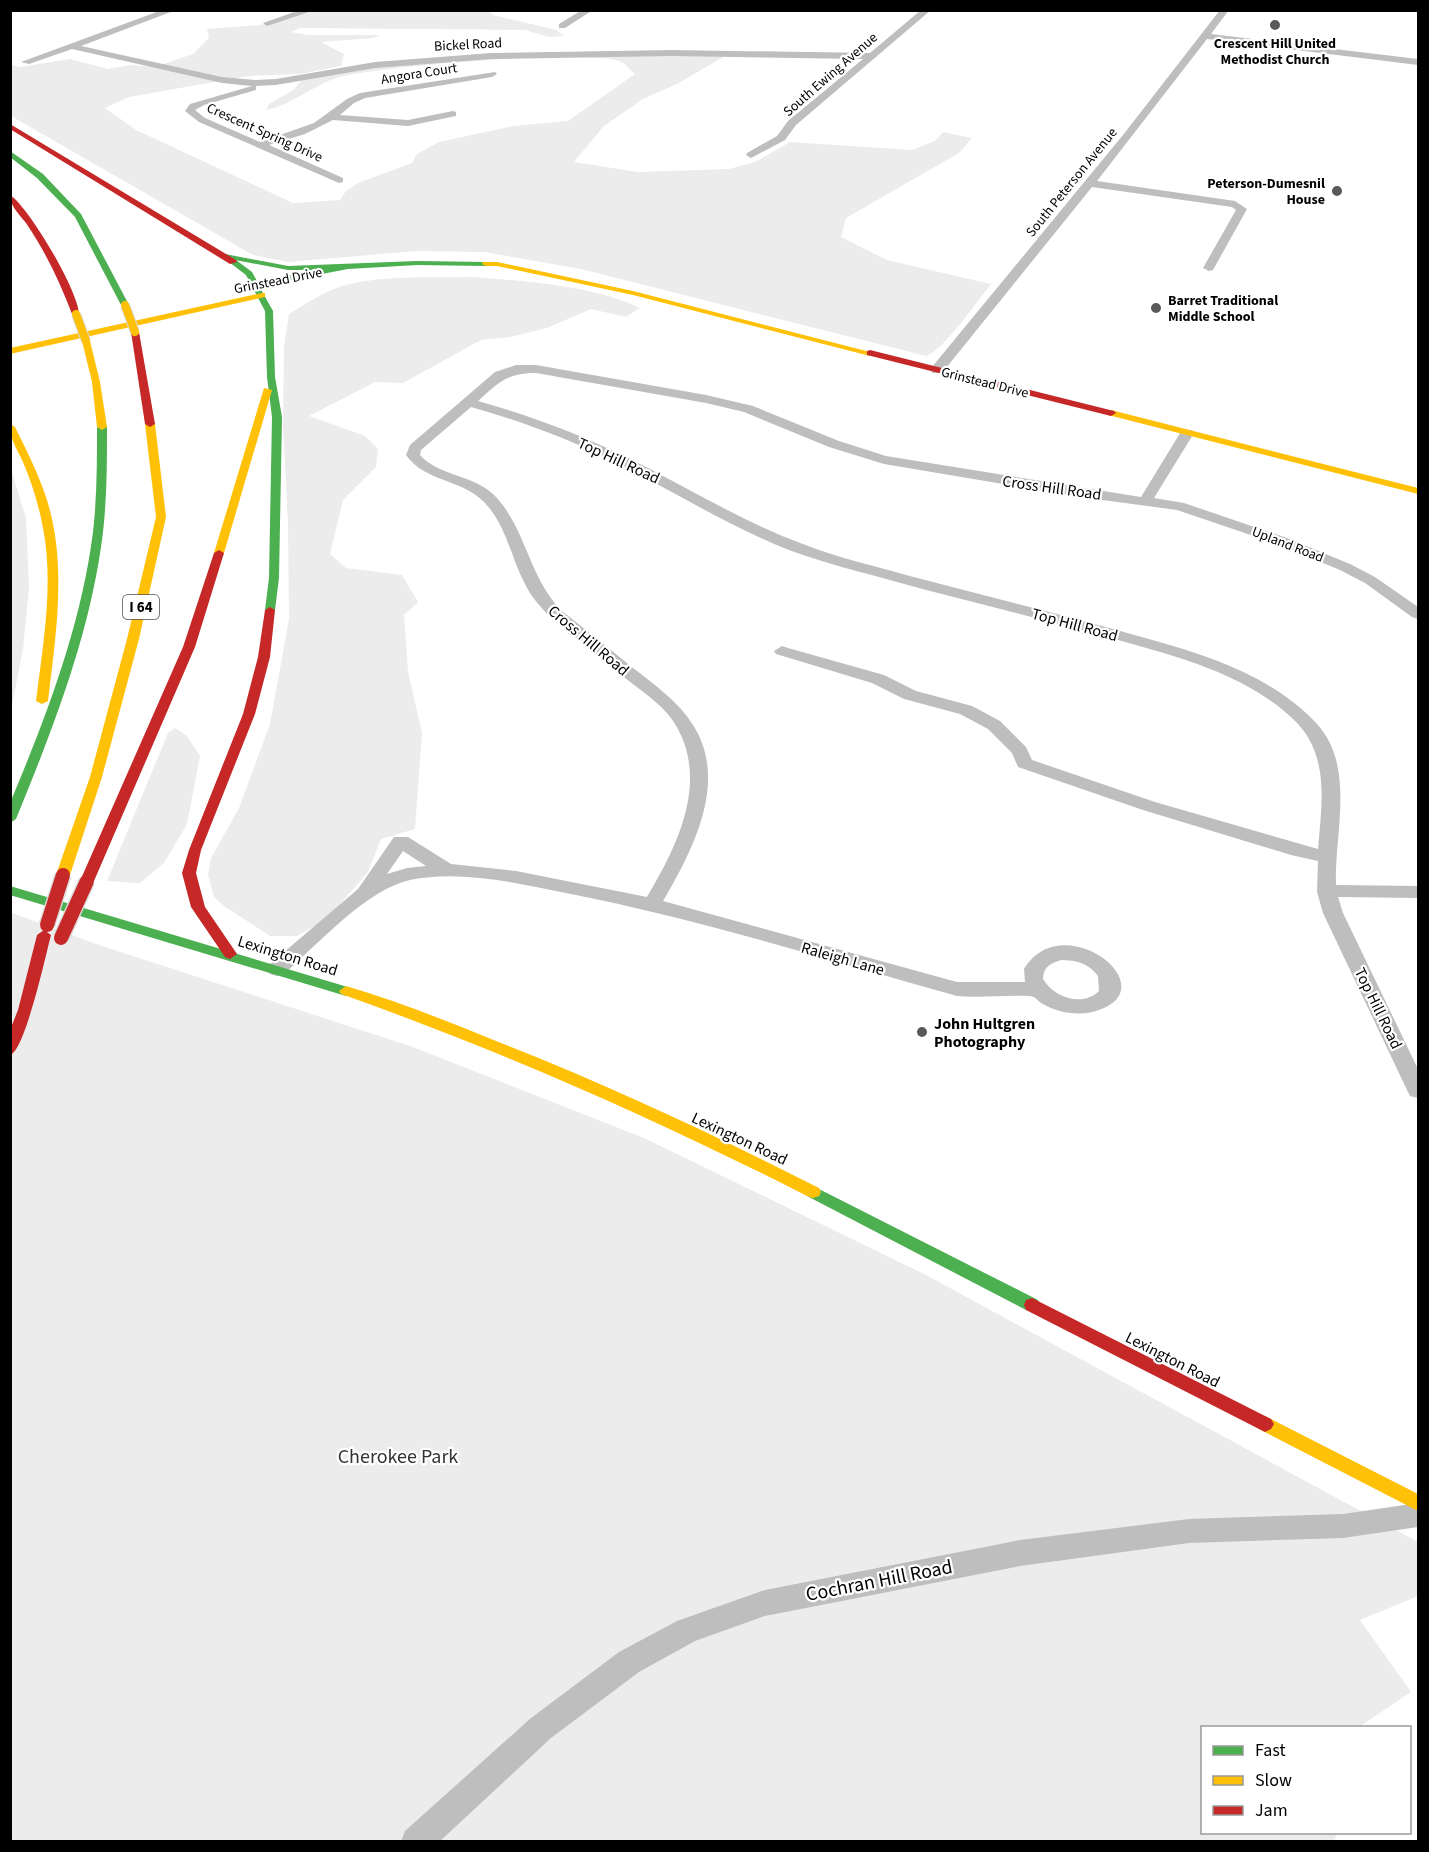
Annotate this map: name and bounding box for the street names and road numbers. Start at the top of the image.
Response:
street label: South Ewing Avenue [779,28,882,121]
street label: Bickel Road [434,33,503,57]
street label: Angora Court [380,58,459,90]
street label: Crescent Spring Drive [203,98,326,168]
street label: South Peterson Avenue [1021,124,1122,242]
street label: Grinstead Drive [232,263,324,299]
street label: Grinstead Drive [939,362,1031,404]
street label: Top Hill Road [574,432,663,490]
street label: Cross Hill Road [1001,470,1103,506]
street label: Upland Road [1249,522,1327,568]
road number: I 64 [123,595,159,619]
street label: Cross Hill Road [543,600,634,681]
street label: Top Hill Road [1029,603,1120,647]
street label: Lexington Road [235,930,340,982]
street label: Raleigh Lane [799,937,887,981]
street label: Top Hill Road [1349,964,1407,1053]
street label: Lexington Road [688,1107,791,1171]
street label: Lexington Road [1121,1327,1224,1393]
street label: Cochran Hill Road [803,1553,955,1609]

